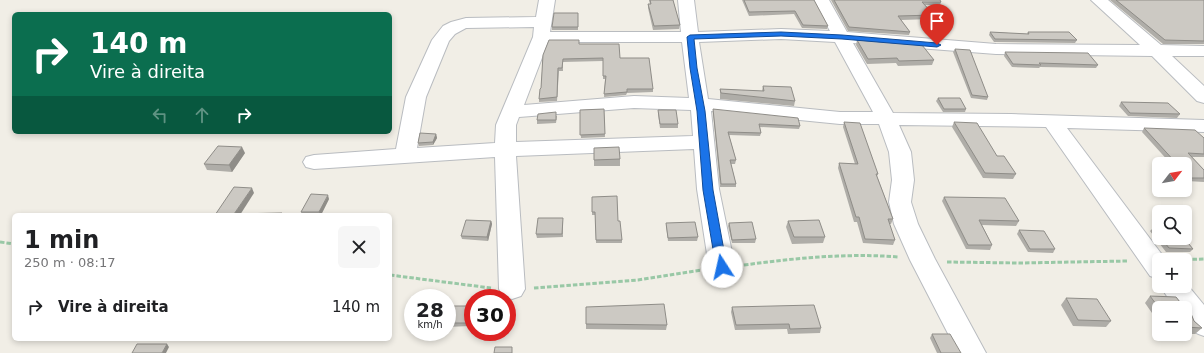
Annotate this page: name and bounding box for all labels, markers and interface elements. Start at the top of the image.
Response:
pin [920,4,954,45]
icon: arrive [926,10,948,32]
text: 140 m [90,27,187,60]
icon: right [24,28,76,80]
text: Vire à direita [90,61,205,82]
icon: left [149,104,171,126]
icon: ahead [191,104,213,126]
icon: right [233,104,255,126]
north arrow [1152,157,1192,197]
map controls [1152,157,1192,341]
button: search [1152,205,1192,245]
text: 1 min [24,226,99,254]
button: close [338,226,380,268]
position arrow [701,246,743,288]
button: + [1152,253,1192,293]
text: 250 m · 08:17 [24,255,115,270]
speed limit sign: 30 [464,289,516,341]
icon: right [24,296,46,318]
text: Vire à direita [58,298,169,316]
text: 140 m [332,298,380,316]
text: 28 [416,298,444,322]
button: − [1152,301,1192,341]
text: km/h [417,319,443,330]

